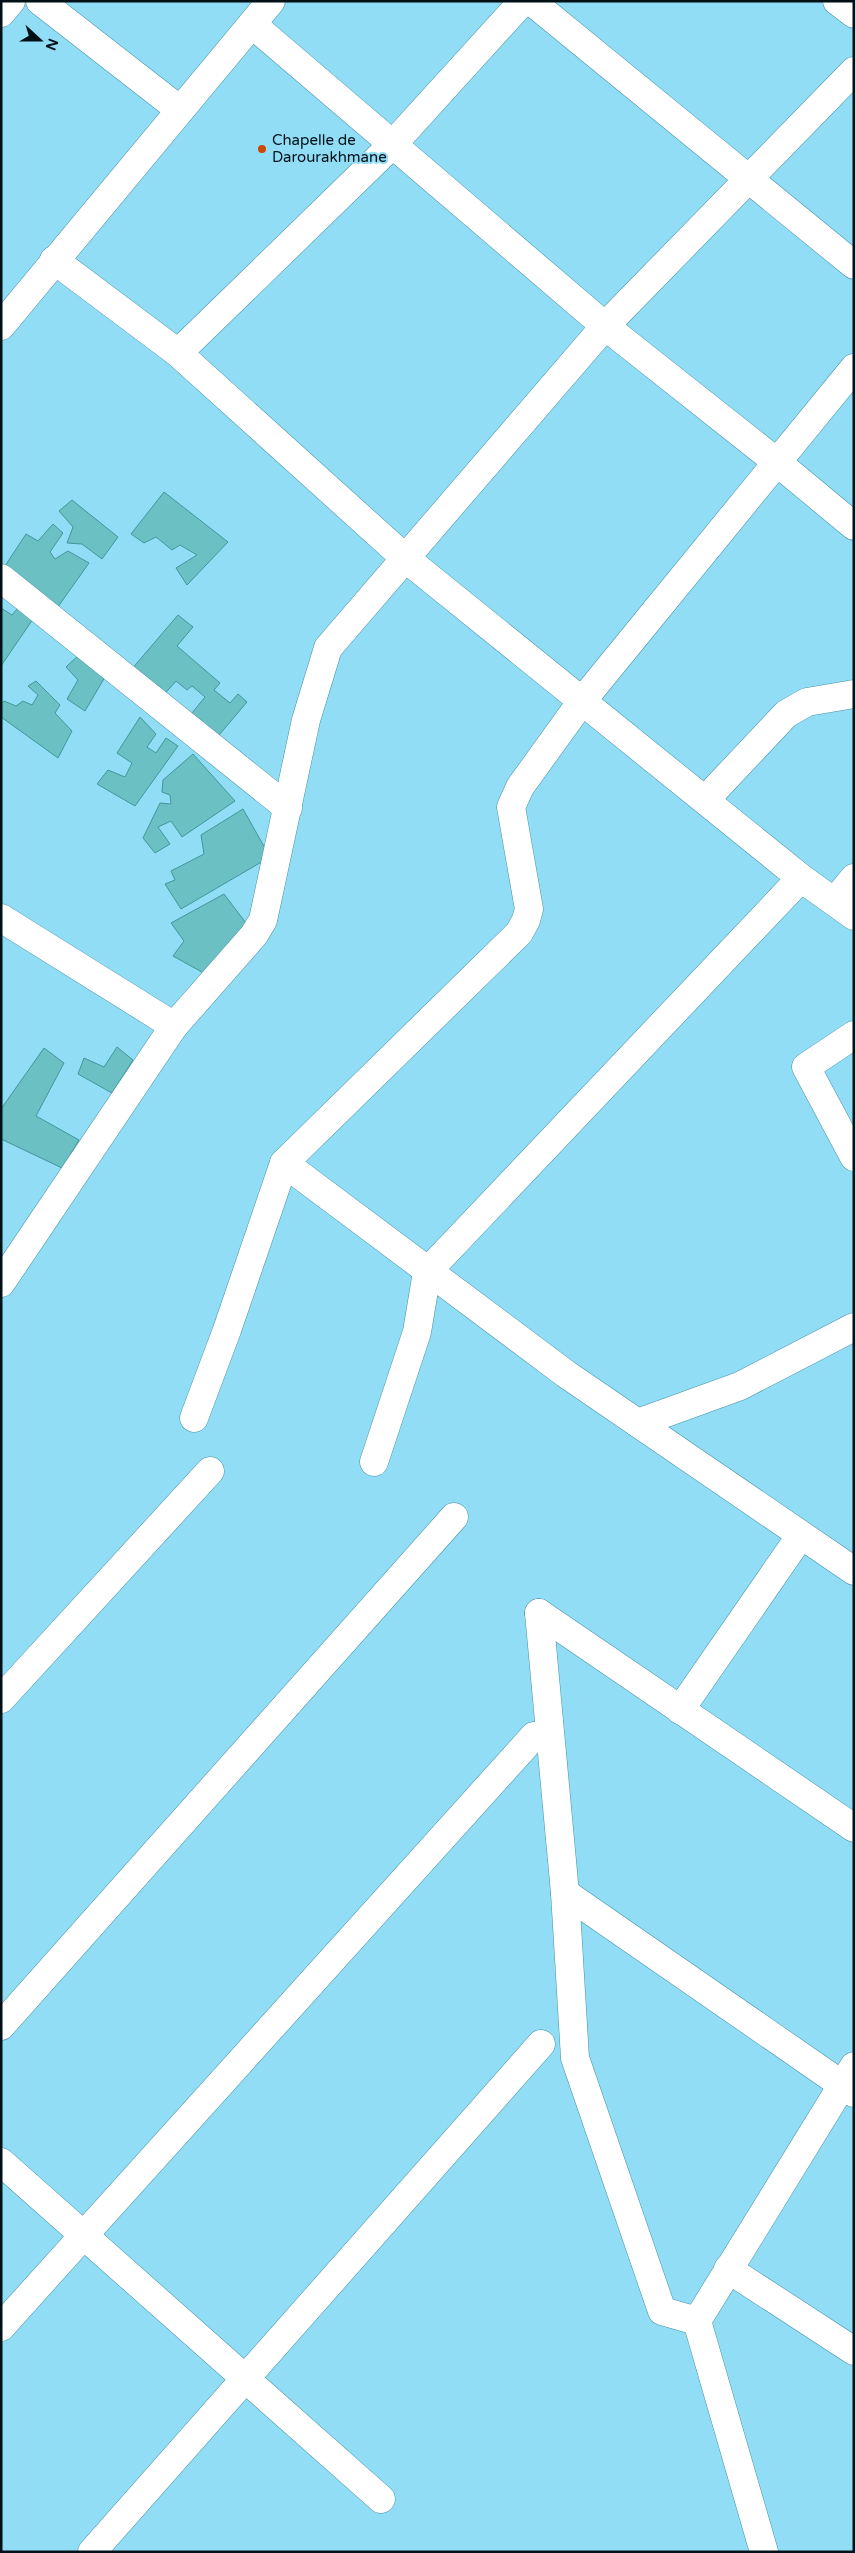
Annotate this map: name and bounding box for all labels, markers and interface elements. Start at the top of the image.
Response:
north arrow [15,15,65,65]
text: N [42,36,62,53]
place label: Chapelle de Darourakhmane [272,131,387,166]
marker: Chapelle de Darourakhmane [256,143,268,155]

